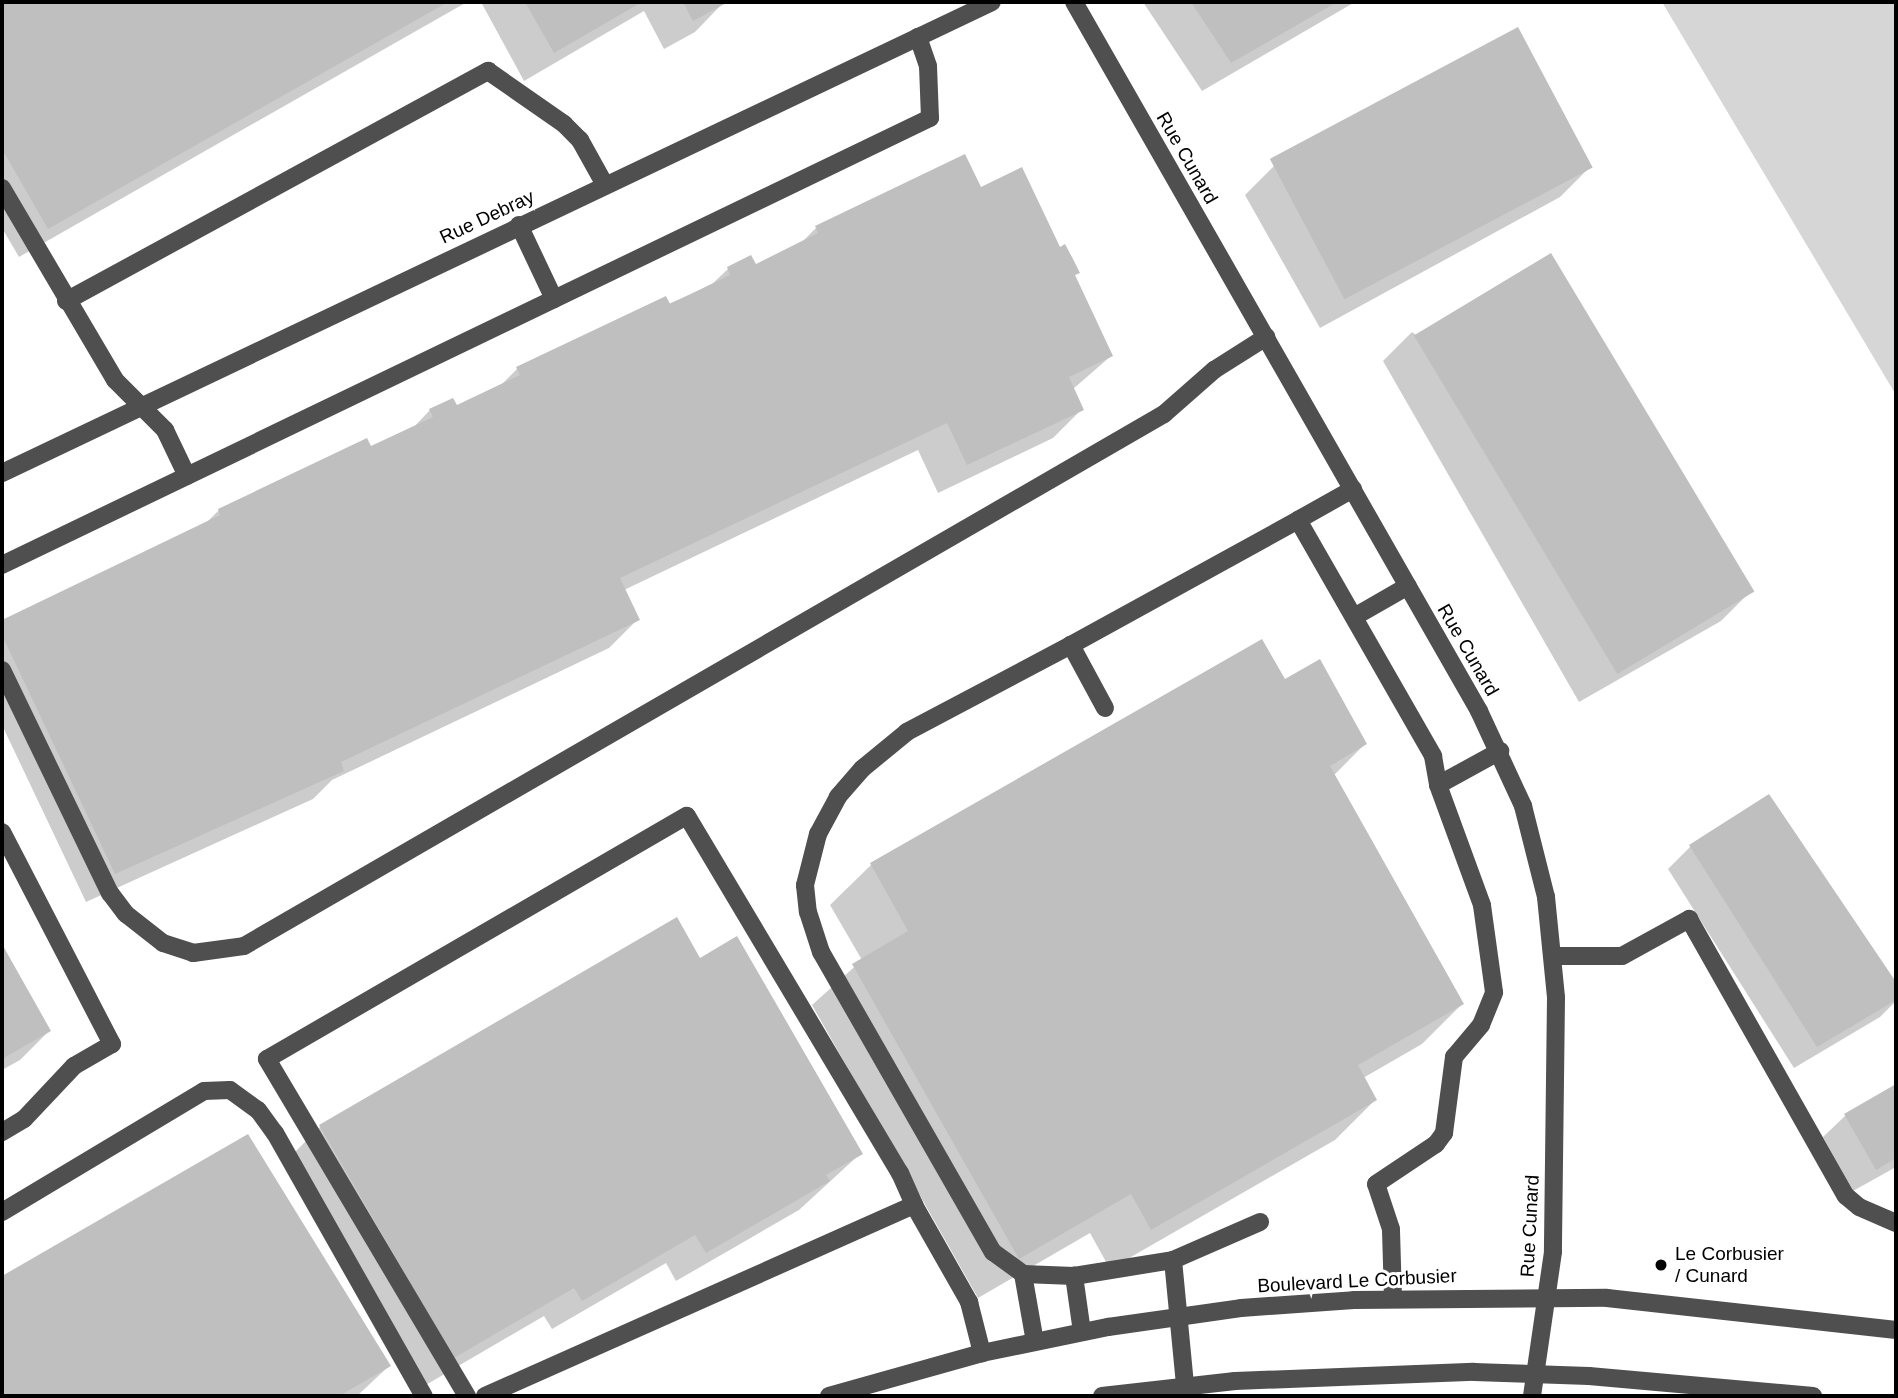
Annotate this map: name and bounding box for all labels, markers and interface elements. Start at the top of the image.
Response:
street label: Rue Cunard [1152,108,1222,208]
street label: Rue Debray [436,185,538,249]
street label: Rue Cunard [1433,600,1503,700]
street label: Rue Cunard [1516,1174,1544,1278]
place label: Le Corbusier / Cunard [1675,1243,1784,1287]
marker: Le Corbusier / Cunard [1653,1257,1669,1273]
street label: Boulevard Le Corbusier [1257,1264,1457,1298]

